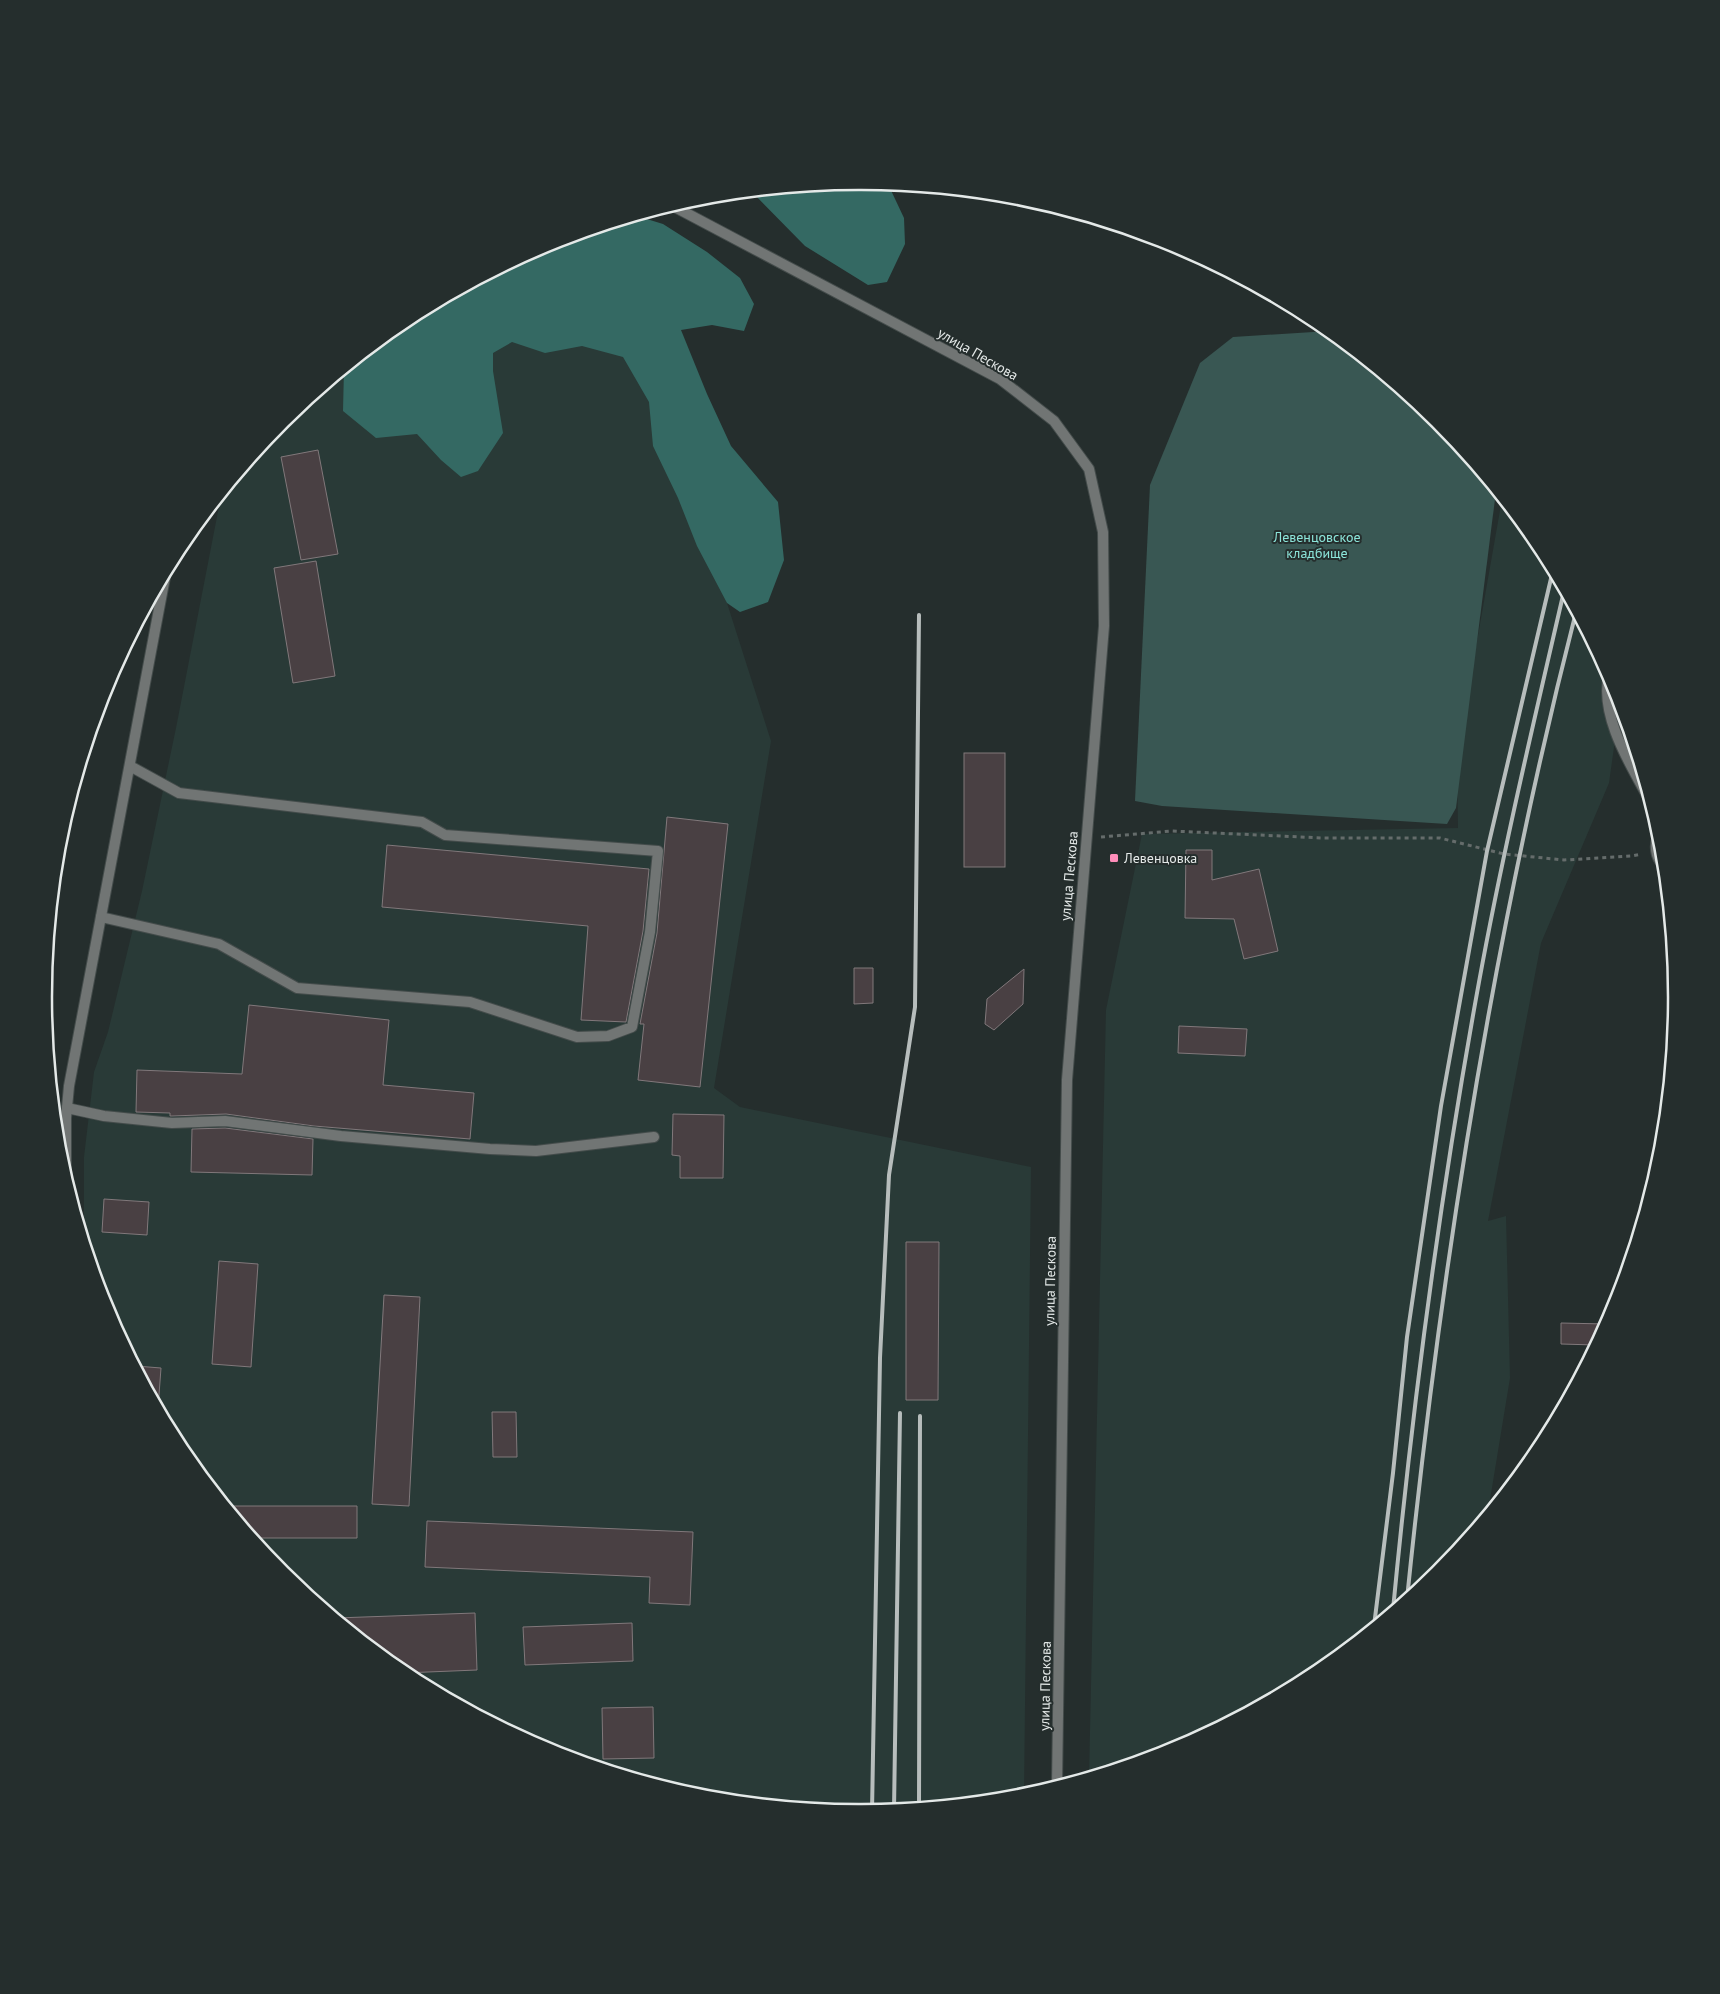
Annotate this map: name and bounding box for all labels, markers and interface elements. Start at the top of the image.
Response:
street label: улица Пескова [935,324,1021,384]
park label: Левенцовское кладбище [1272,528,1361,562]
street label: улица Пескова [1056,830,1082,922]
place label: Левенцовка [1123,849,1197,867]
marker: Левенцовка [1108,852,1120,864]
street label: улица Пескова [1040,1236,1060,1326]
street label: улица Пескова [1035,1641,1055,1731]

